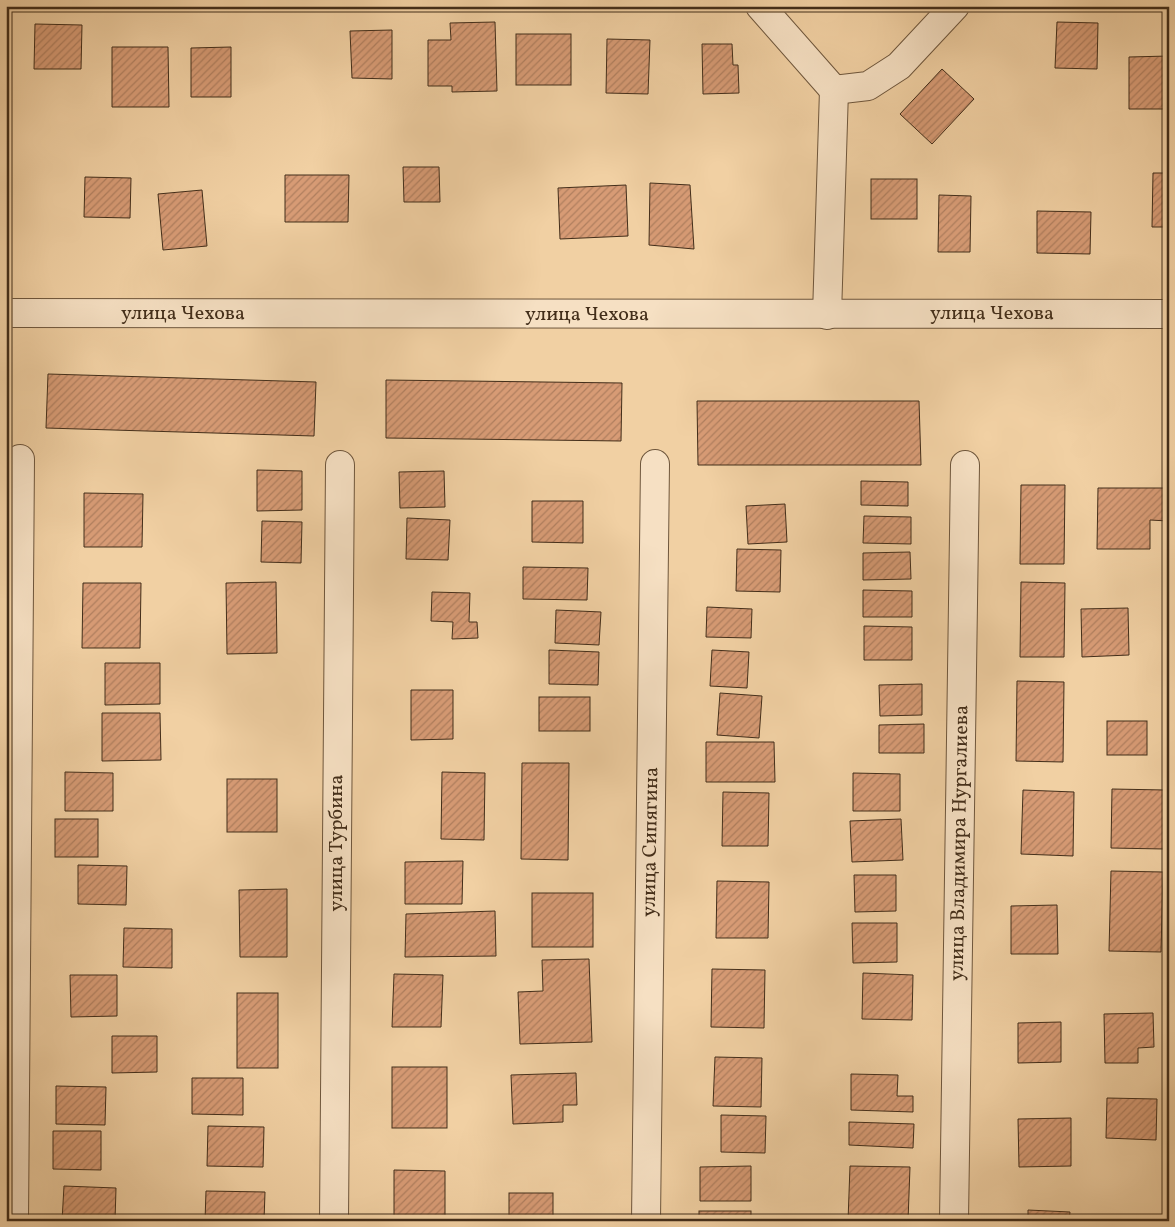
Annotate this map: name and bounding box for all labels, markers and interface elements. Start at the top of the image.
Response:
street label: улица Чехова [121,300,245,328]
street label: улица Чехова [930,300,1054,328]
street label: улица Чехова [525,301,649,329]
street label: улица Владимира Нургалиева [944,705,976,981]
street label: улица Сипягина [636,767,666,917]
street label: улица Турбина [323,774,351,911]

